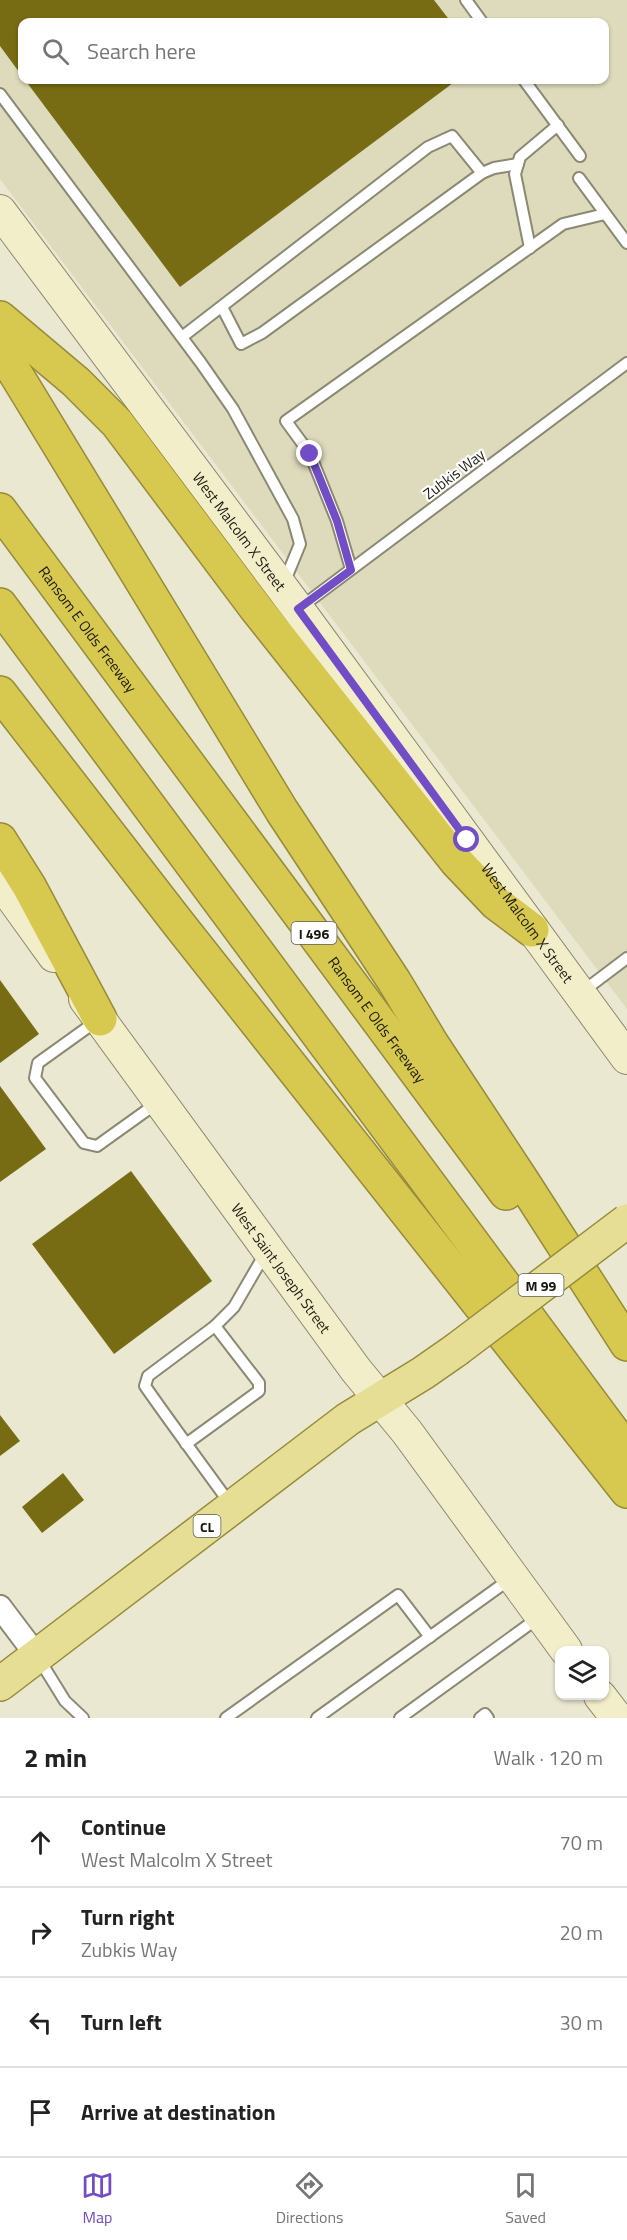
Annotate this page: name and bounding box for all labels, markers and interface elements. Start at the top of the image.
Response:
search box [18,18,609,84]
text: Search here [87,34,196,68]
icon: search [39,35,72,68]
route end [296,440,322,466]
street label: Zubkis Way [418,443,490,505]
street label: West Malcolm X Street [187,467,292,596]
street label: Ransom E Olds Freeway [33,561,143,697]
route start [453,826,479,852]
street label: West Malcolm X Street [476,858,580,988]
road number: I 496 [292,922,336,944]
street label: Ransom E Olds Freeway [323,951,432,1088]
street label: West Saint Joseph Street [226,1198,337,1338]
road number: M 99 [518,1274,564,1296]
road number: CL [194,1515,220,1537]
map controls [555,1646,609,1700]
button: layers [555,1646,609,1700]
text: 2 min [24,1738,87,1777]
text: Walk · 120 m [494,1742,603,1773]
text: Continue [81,1810,166,1844]
icon: ahead [24,1826,57,1859]
text: 70 m [559,1827,603,1858]
text: West Malcolm X Street [81,1844,273,1875]
text: Turn right [81,1900,175,1934]
icon: right [24,1916,57,1949]
text: 20 m [559,1917,603,1948]
text: Zubkis Way [81,1934,177,1965]
text: Turn left [81,2005,162,2039]
icon: left [24,2006,57,2039]
text: 30 m [559,2007,603,2038]
text: Arrive at destination [81,2095,276,2129]
icon: arrive [24,2096,57,2129]
tab: Map [81,2169,114,2229]
tab: Directions [276,2169,344,2229]
tab: Saved [505,2169,546,2229]

